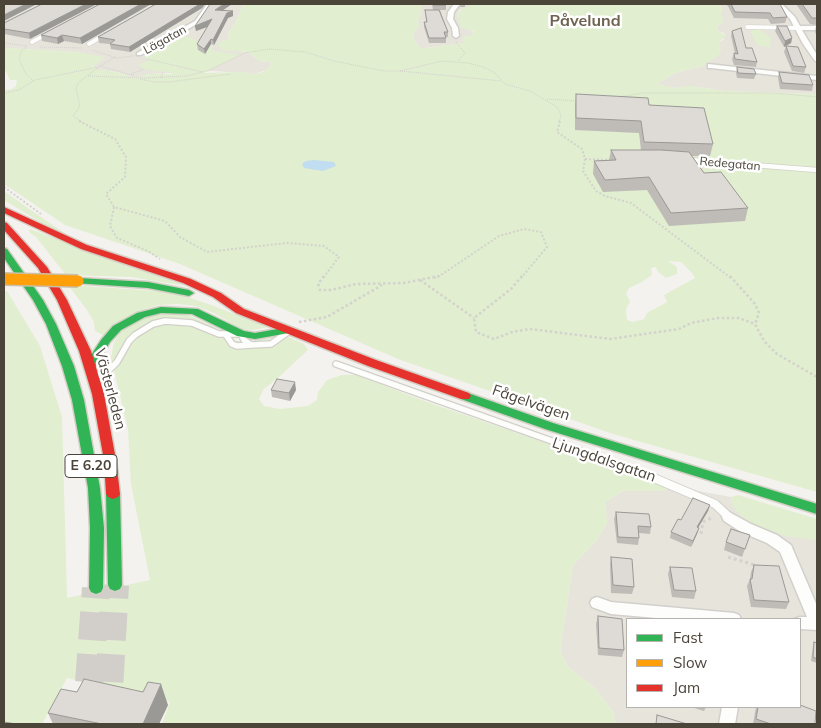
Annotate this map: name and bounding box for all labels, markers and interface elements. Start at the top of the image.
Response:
district label: Påvelund [549,11,621,31]
street label: Lägatan [141,22,189,58]
street label: Redegatan [699,154,761,174]
street label: Västerleden [91,346,129,432]
street label: Fågelvägen [490,381,572,425]
street label: Ljungdalsgatan [550,434,658,486]
road number: E 6.20 [65,454,117,478]
legend [626,618,801,708]
text: Fast [673,628,703,647]
text: Slow [673,653,707,672]
text: Jam [673,678,700,697]

